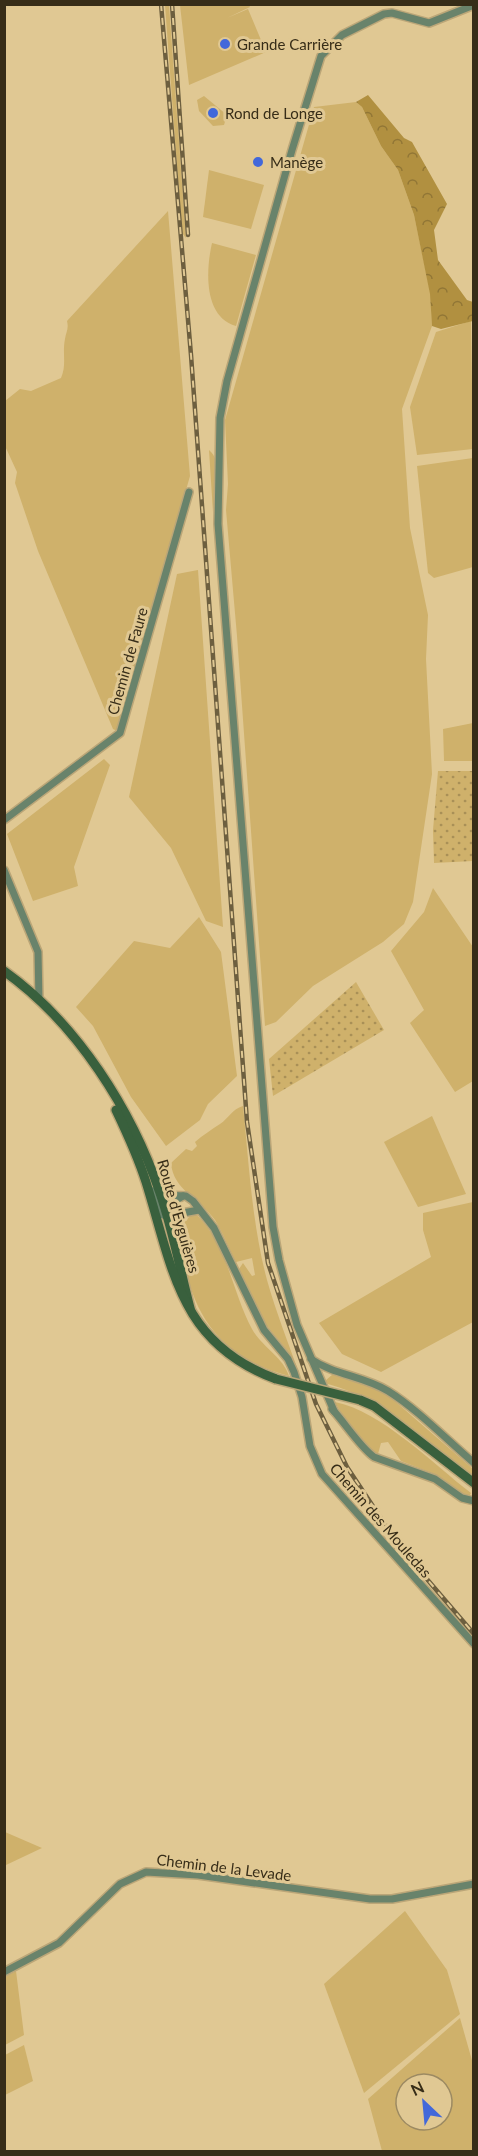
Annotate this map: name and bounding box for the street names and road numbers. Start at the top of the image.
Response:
street label: Chemin de Faure [103,605,151,717]
street label: Route d'Eyguières [154,1157,204,1275]
street label: Chemin des Mouledas [326,1459,436,1581]
street label: Chemin de la Levade [156,1850,293,1884]

